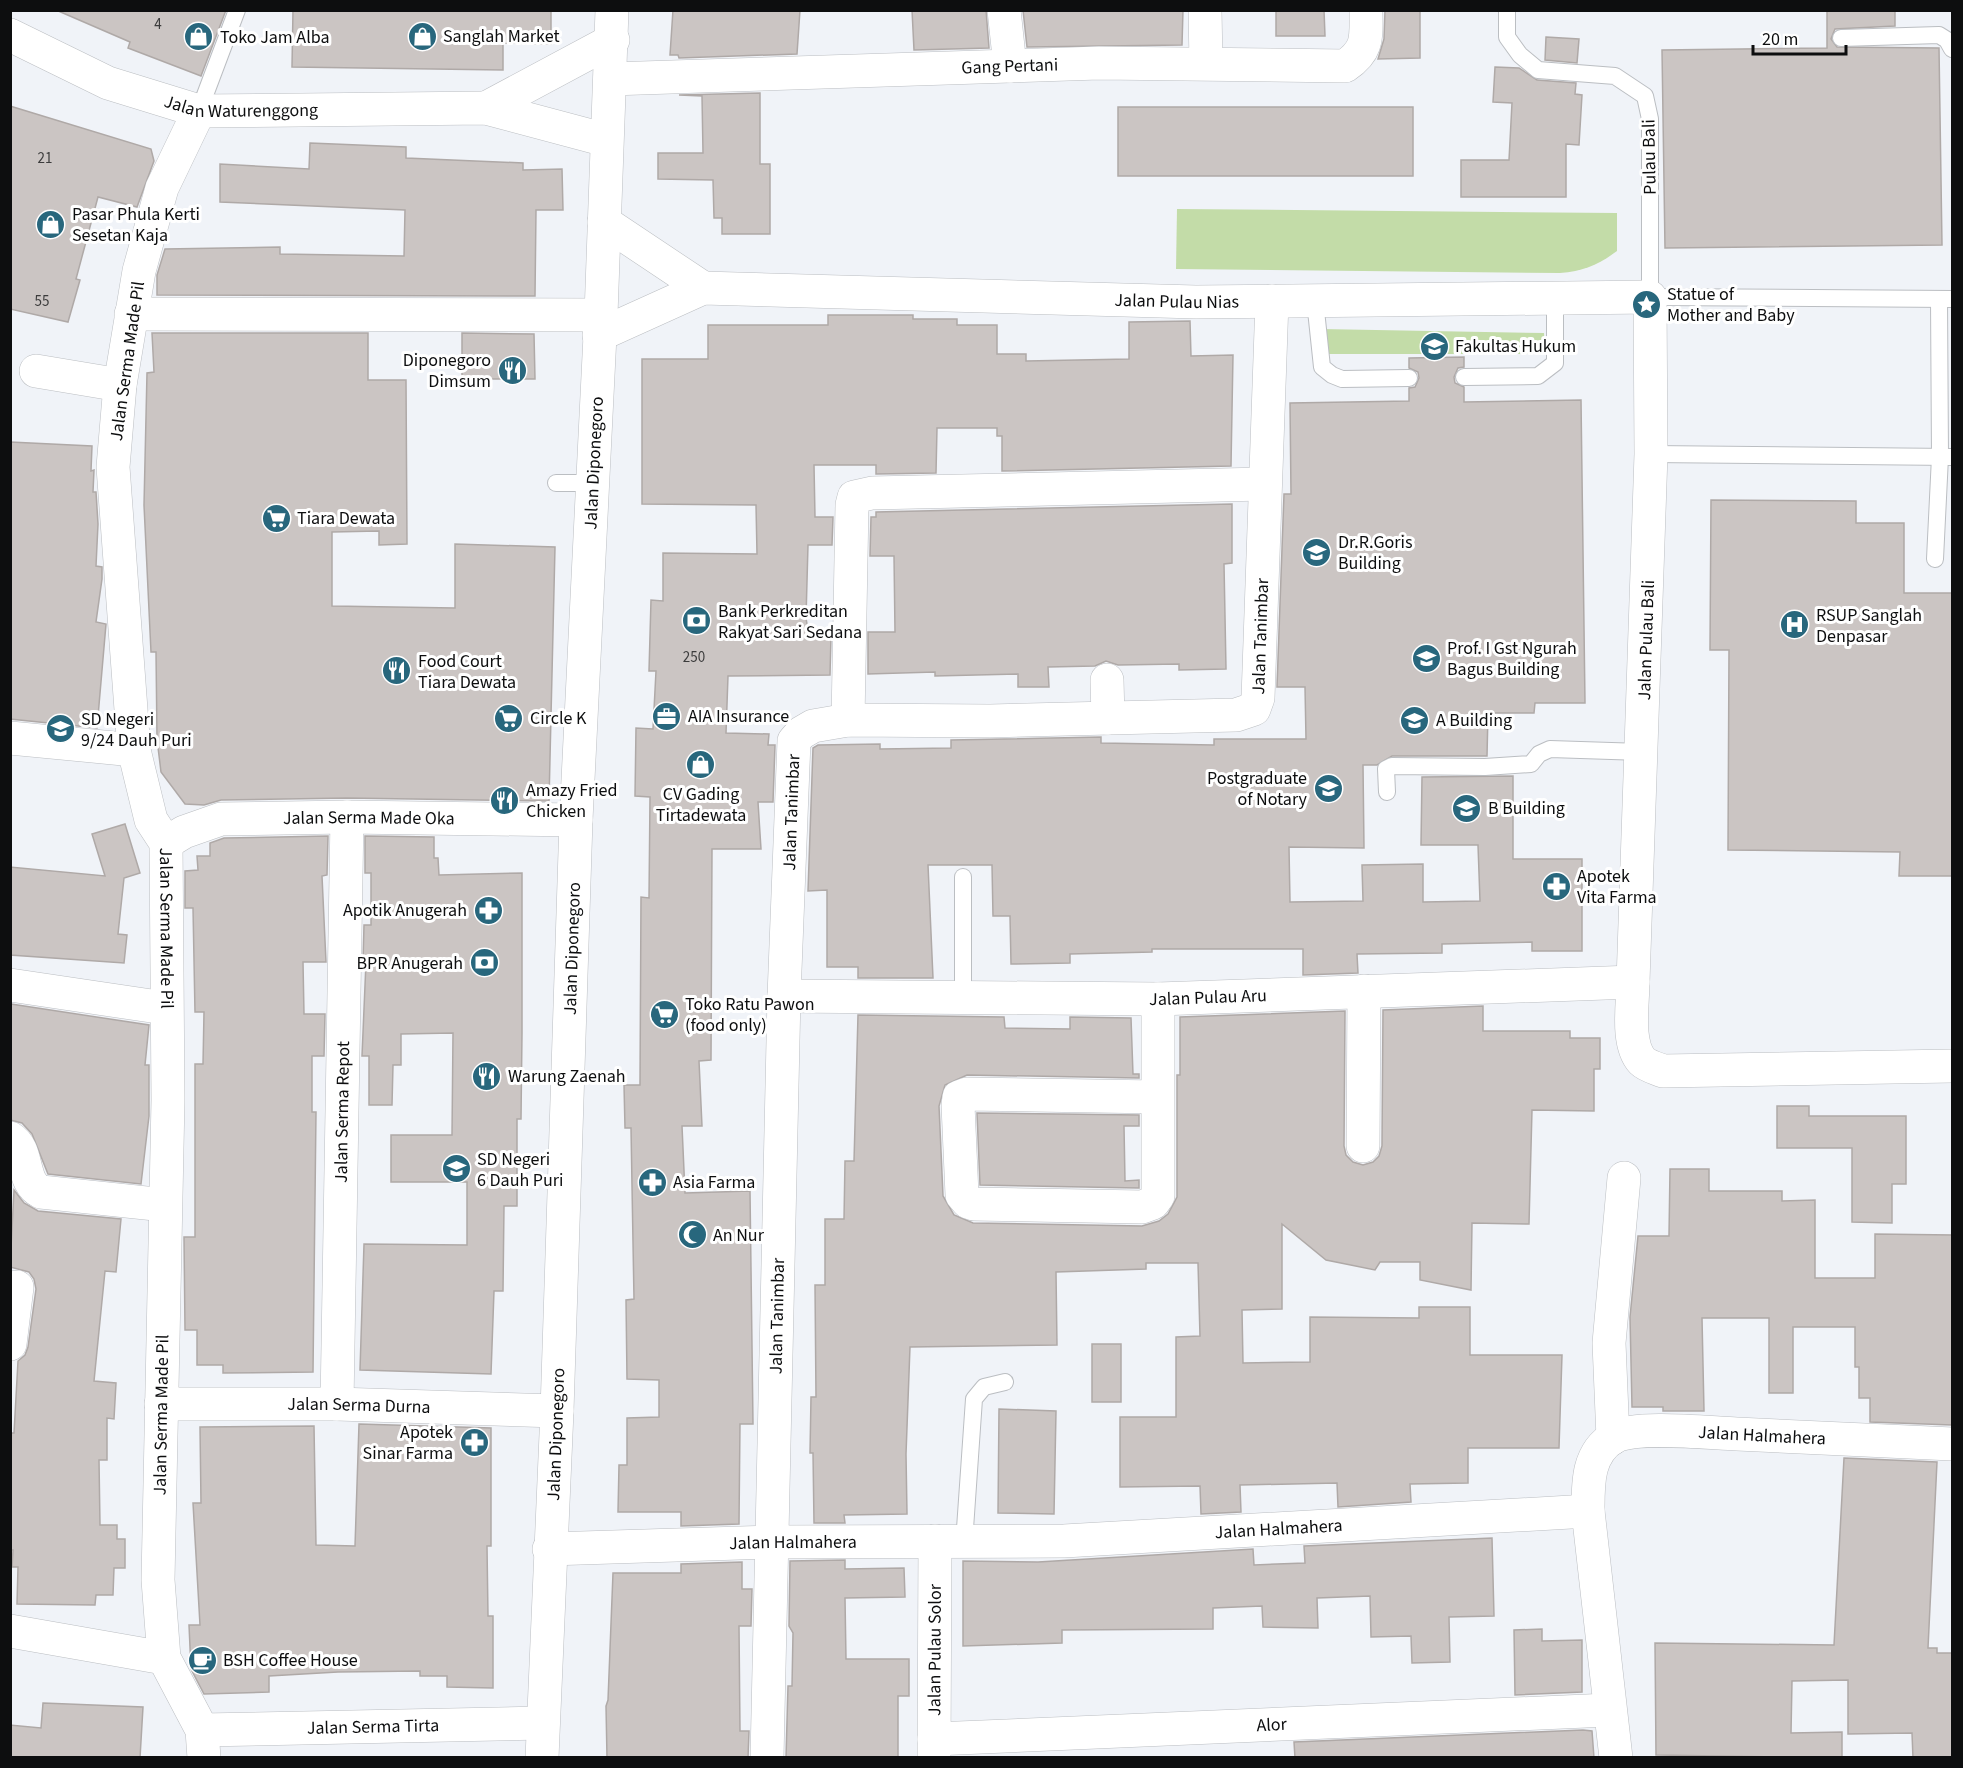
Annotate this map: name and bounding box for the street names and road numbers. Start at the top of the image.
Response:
street label: Gang Pertani [961,52,1059,80]
street label: Jalan Waturenggong [161,89,318,124]
street label: Pulau Bali [1636,119,1663,195]
street label: Jalan Serma Made Pil [104,280,151,443]
street label: Jalan Pulau Nias [1114,288,1239,315]
street label: Jalan Diponegoro [578,396,610,530]
street label: Jalan Tanimbar [1246,577,1275,695]
street label: Jalan Pulau Bali [1632,579,1661,701]
street label: Jalan Tanimbar [777,753,807,871]
street label: Jalan Serma Made Oka [283,805,455,831]
street label: Jalan Serma Made Pil [153,848,179,1009]
street label: Jalan Diponegoro [558,882,587,1016]
street label: Jalan Pulau Aru [1149,983,1267,1012]
street label: Jalan Serma Repot [329,1041,356,1183]
street label: Jalan Tanimbar [764,1257,791,1375]
street label: Jalan Serma Made Pil [148,1334,175,1496]
street label: Jalan Diponegoro [541,1367,571,1501]
street label: Jalan Serma Durna [287,1392,431,1420]
street label: Jalan Halmahera [1697,1420,1826,1451]
street label: Jalan Halmahera [1214,1513,1343,1545]
street label: Jalan Halmahera [729,1530,857,1556]
street label: Jalan Pulau Solor [922,1583,948,1716]
street label: Alor [1256,1712,1288,1738]
street label: Jalan Serma Tirta [307,1713,439,1741]

